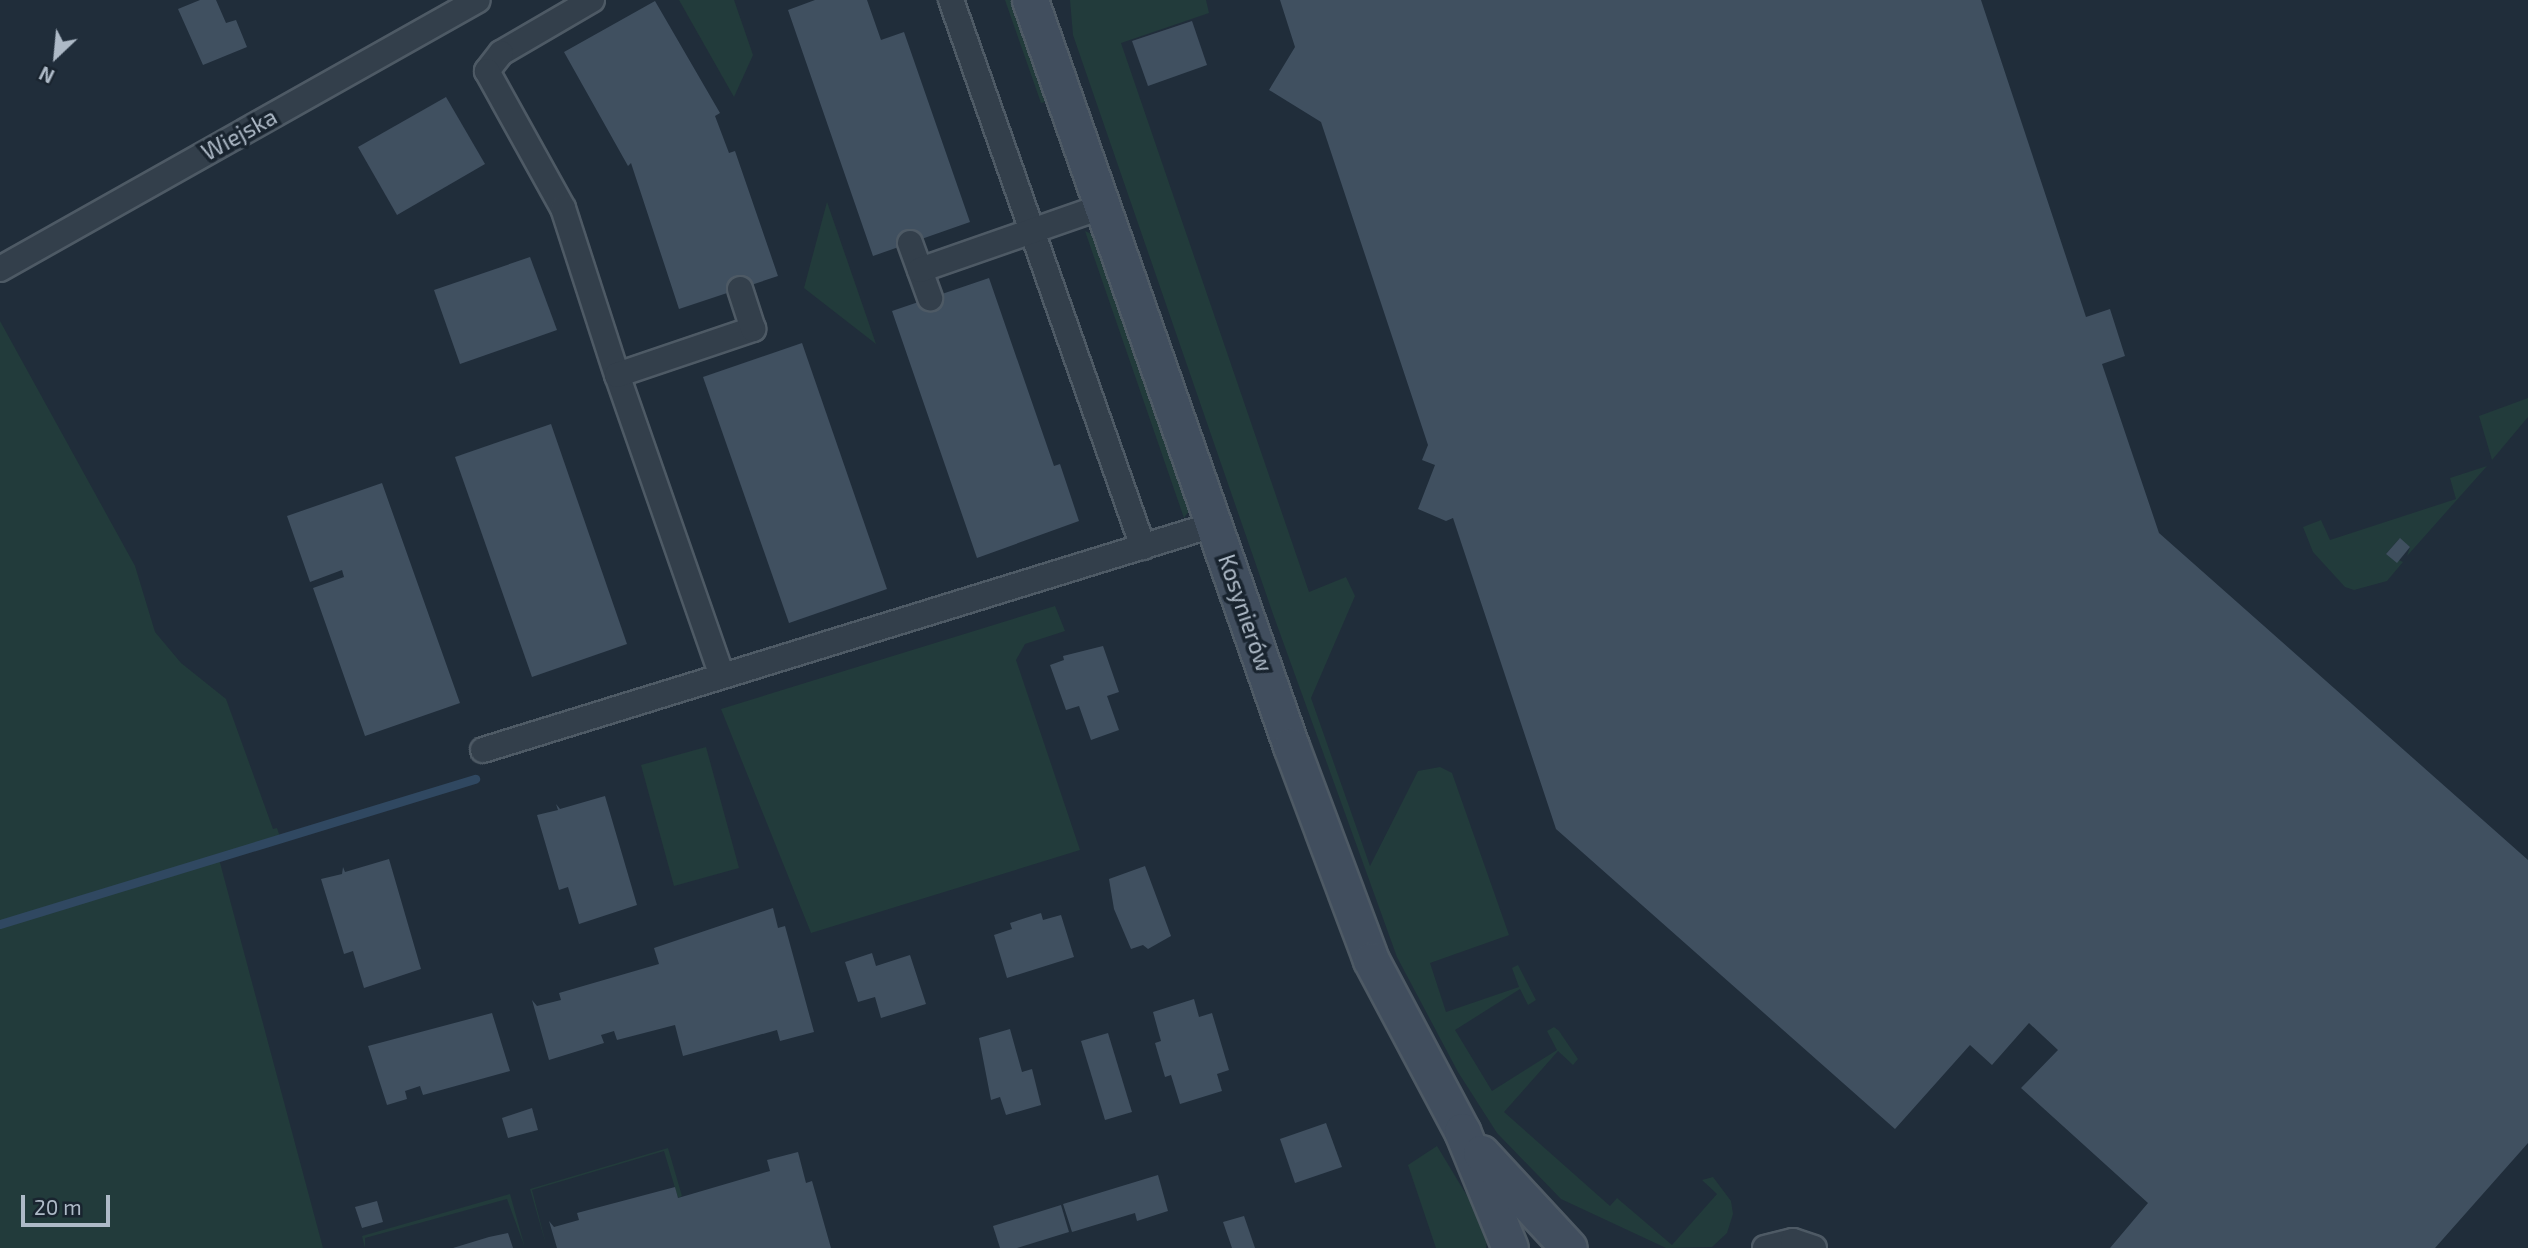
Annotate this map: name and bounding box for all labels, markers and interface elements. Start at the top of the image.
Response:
north arrow [21,21,91,91]
text: N [35,62,58,89]
street label: Wiejska [197,102,281,166]
street label: Kosynierów [1213,551,1279,675]
scale bar [24,1182,114,1226]
text: 20 m [34,1194,82,1219]

